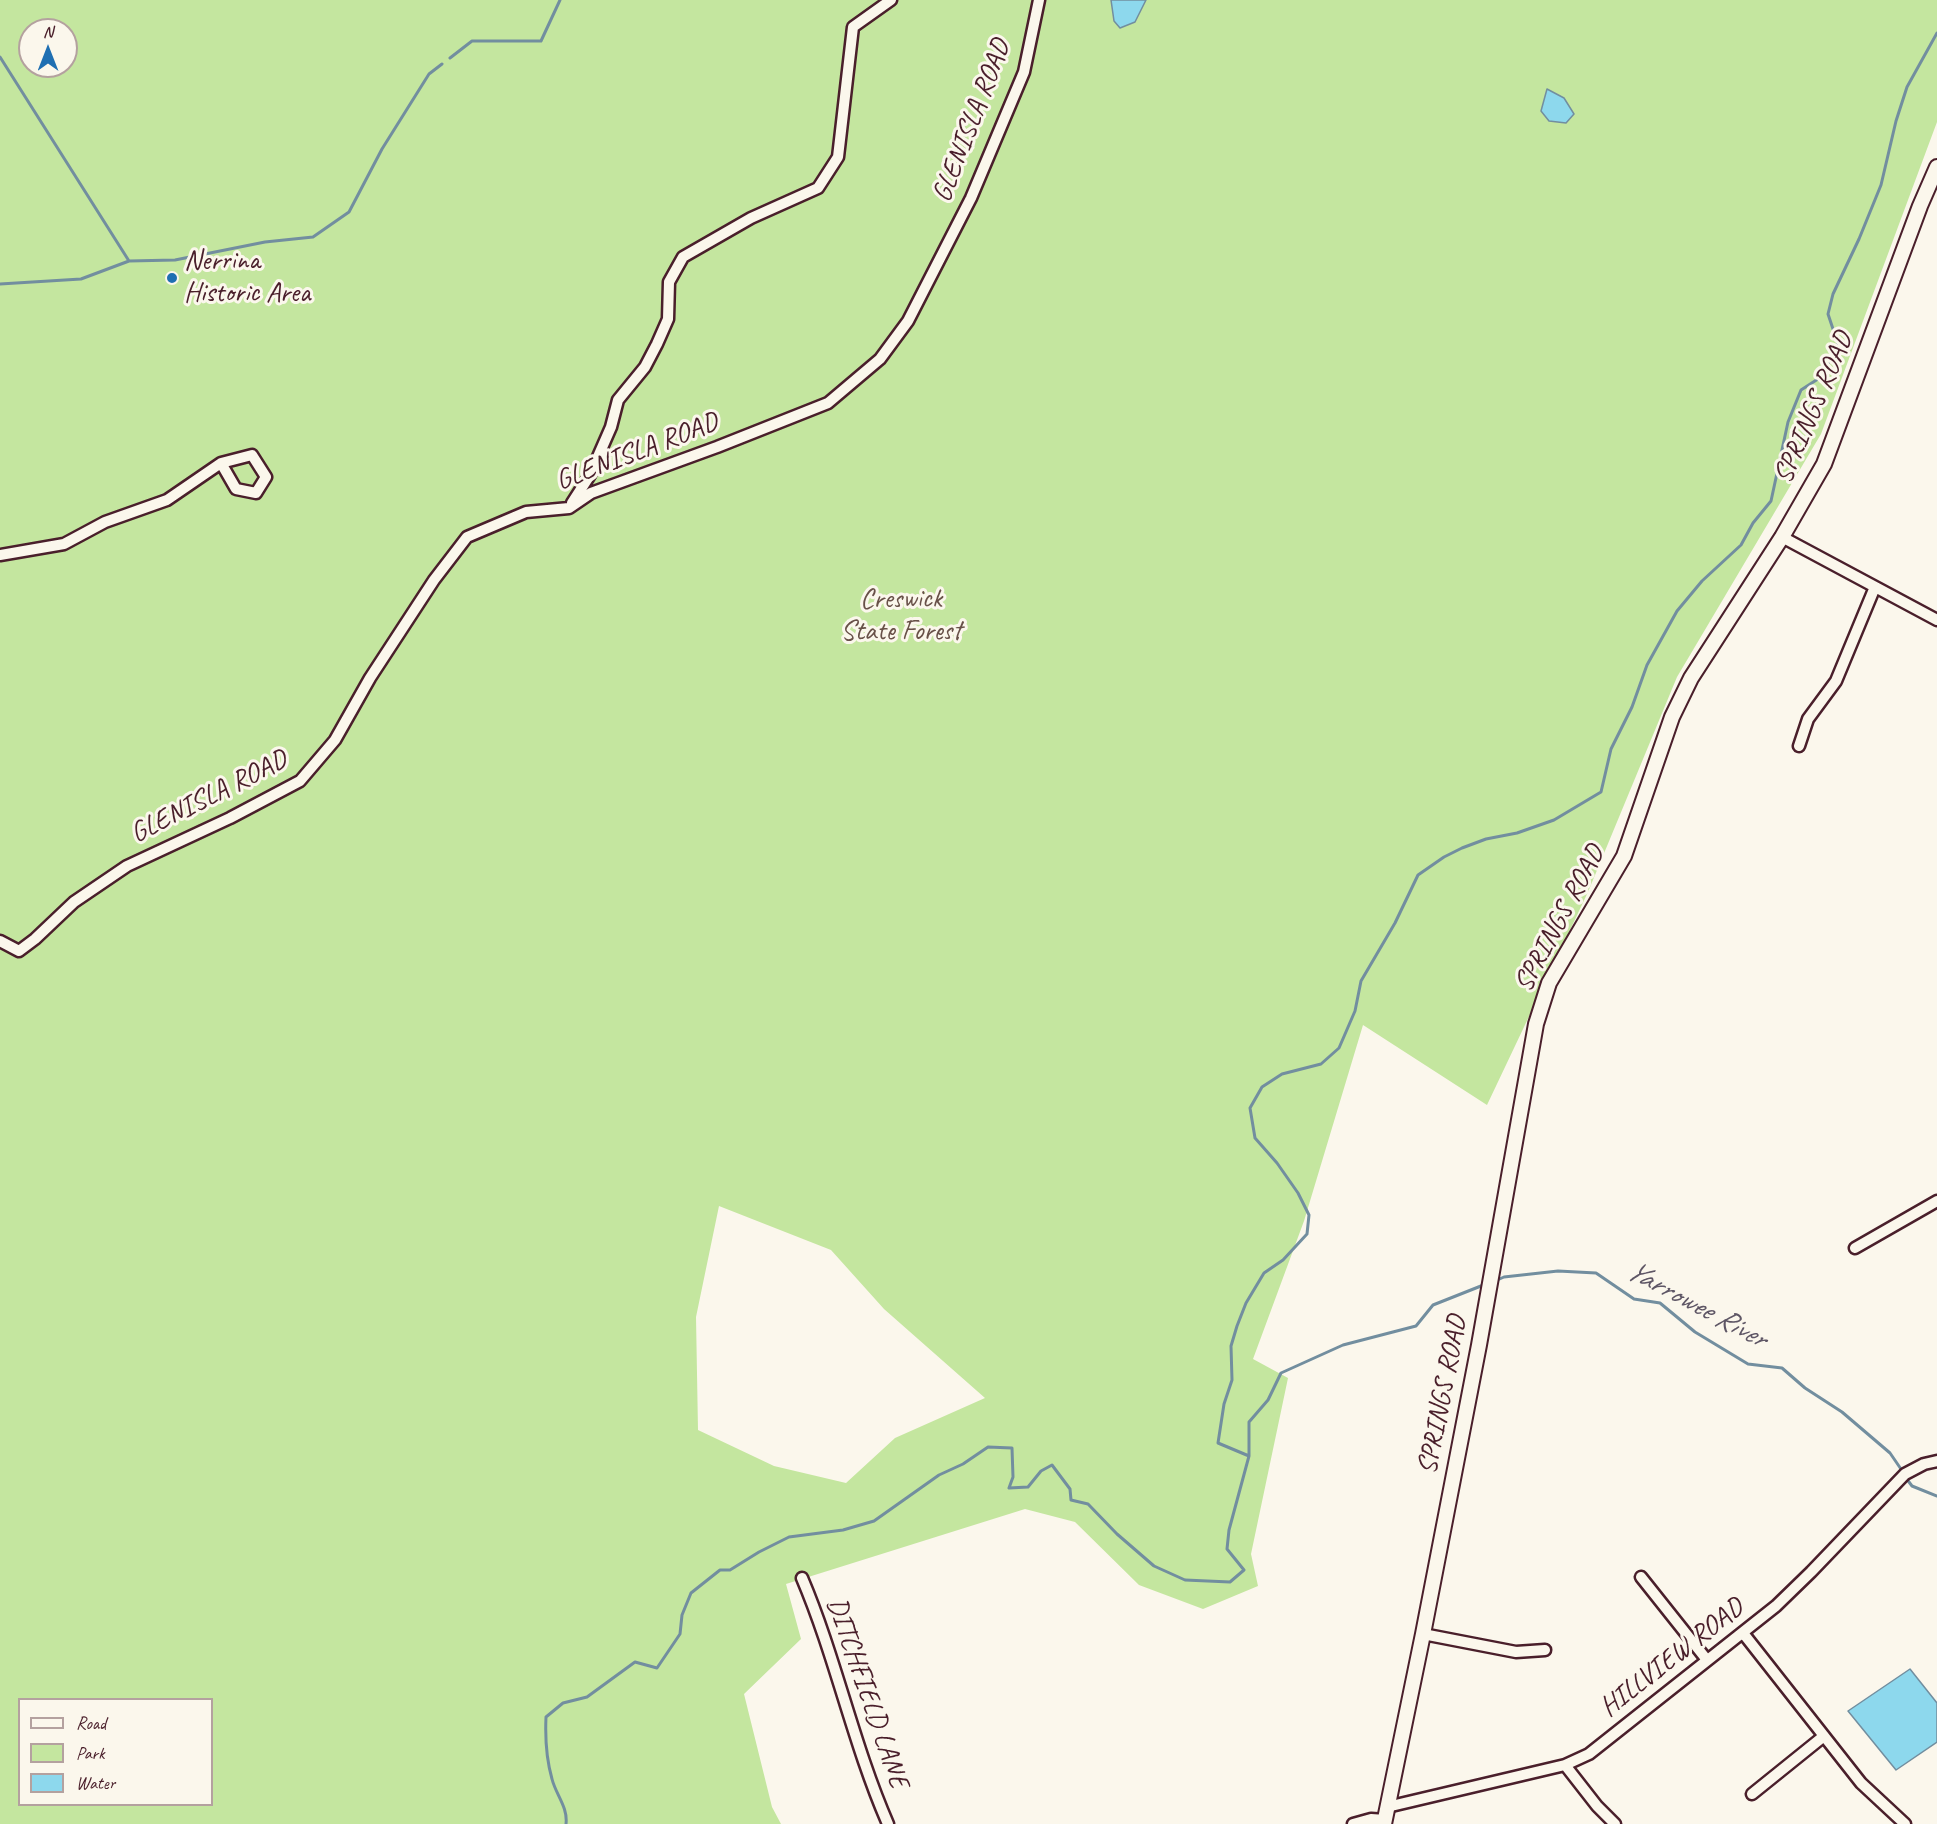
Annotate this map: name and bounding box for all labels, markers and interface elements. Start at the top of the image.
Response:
north arrow [18,18,78,78]
text: N [43,22,53,42]
street label: GLENISLA ROAD [926,35,1018,207]
place label: Nerrina Historic Area [184,245,310,311]
marker: Nerrina Historic Area [165,271,179,285]
street label: SPRINGS ROAD [1767,327,1861,489]
street label: GLENISLA ROAD [551,406,723,498]
park label: Creswick State Forest [841,583,961,649]
street label: GLENISLA ROAD [125,743,293,851]
street label: SPRINGS ROAD [1507,840,1613,998]
water label: Yarrowee River [1620,1253,1772,1357]
street label: SPRINGS ROAD [1411,1313,1475,1477]
street label: HILLVIEW ROAD [1593,1591,1751,1725]
street label: DITCHFIELD LANE [819,1593,915,1793]
legend [18,1698,213,1806]
text: Road [76,1712,106,1734]
text: Park [76,1742,105,1764]
text: Water [76,1772,115,1794]

